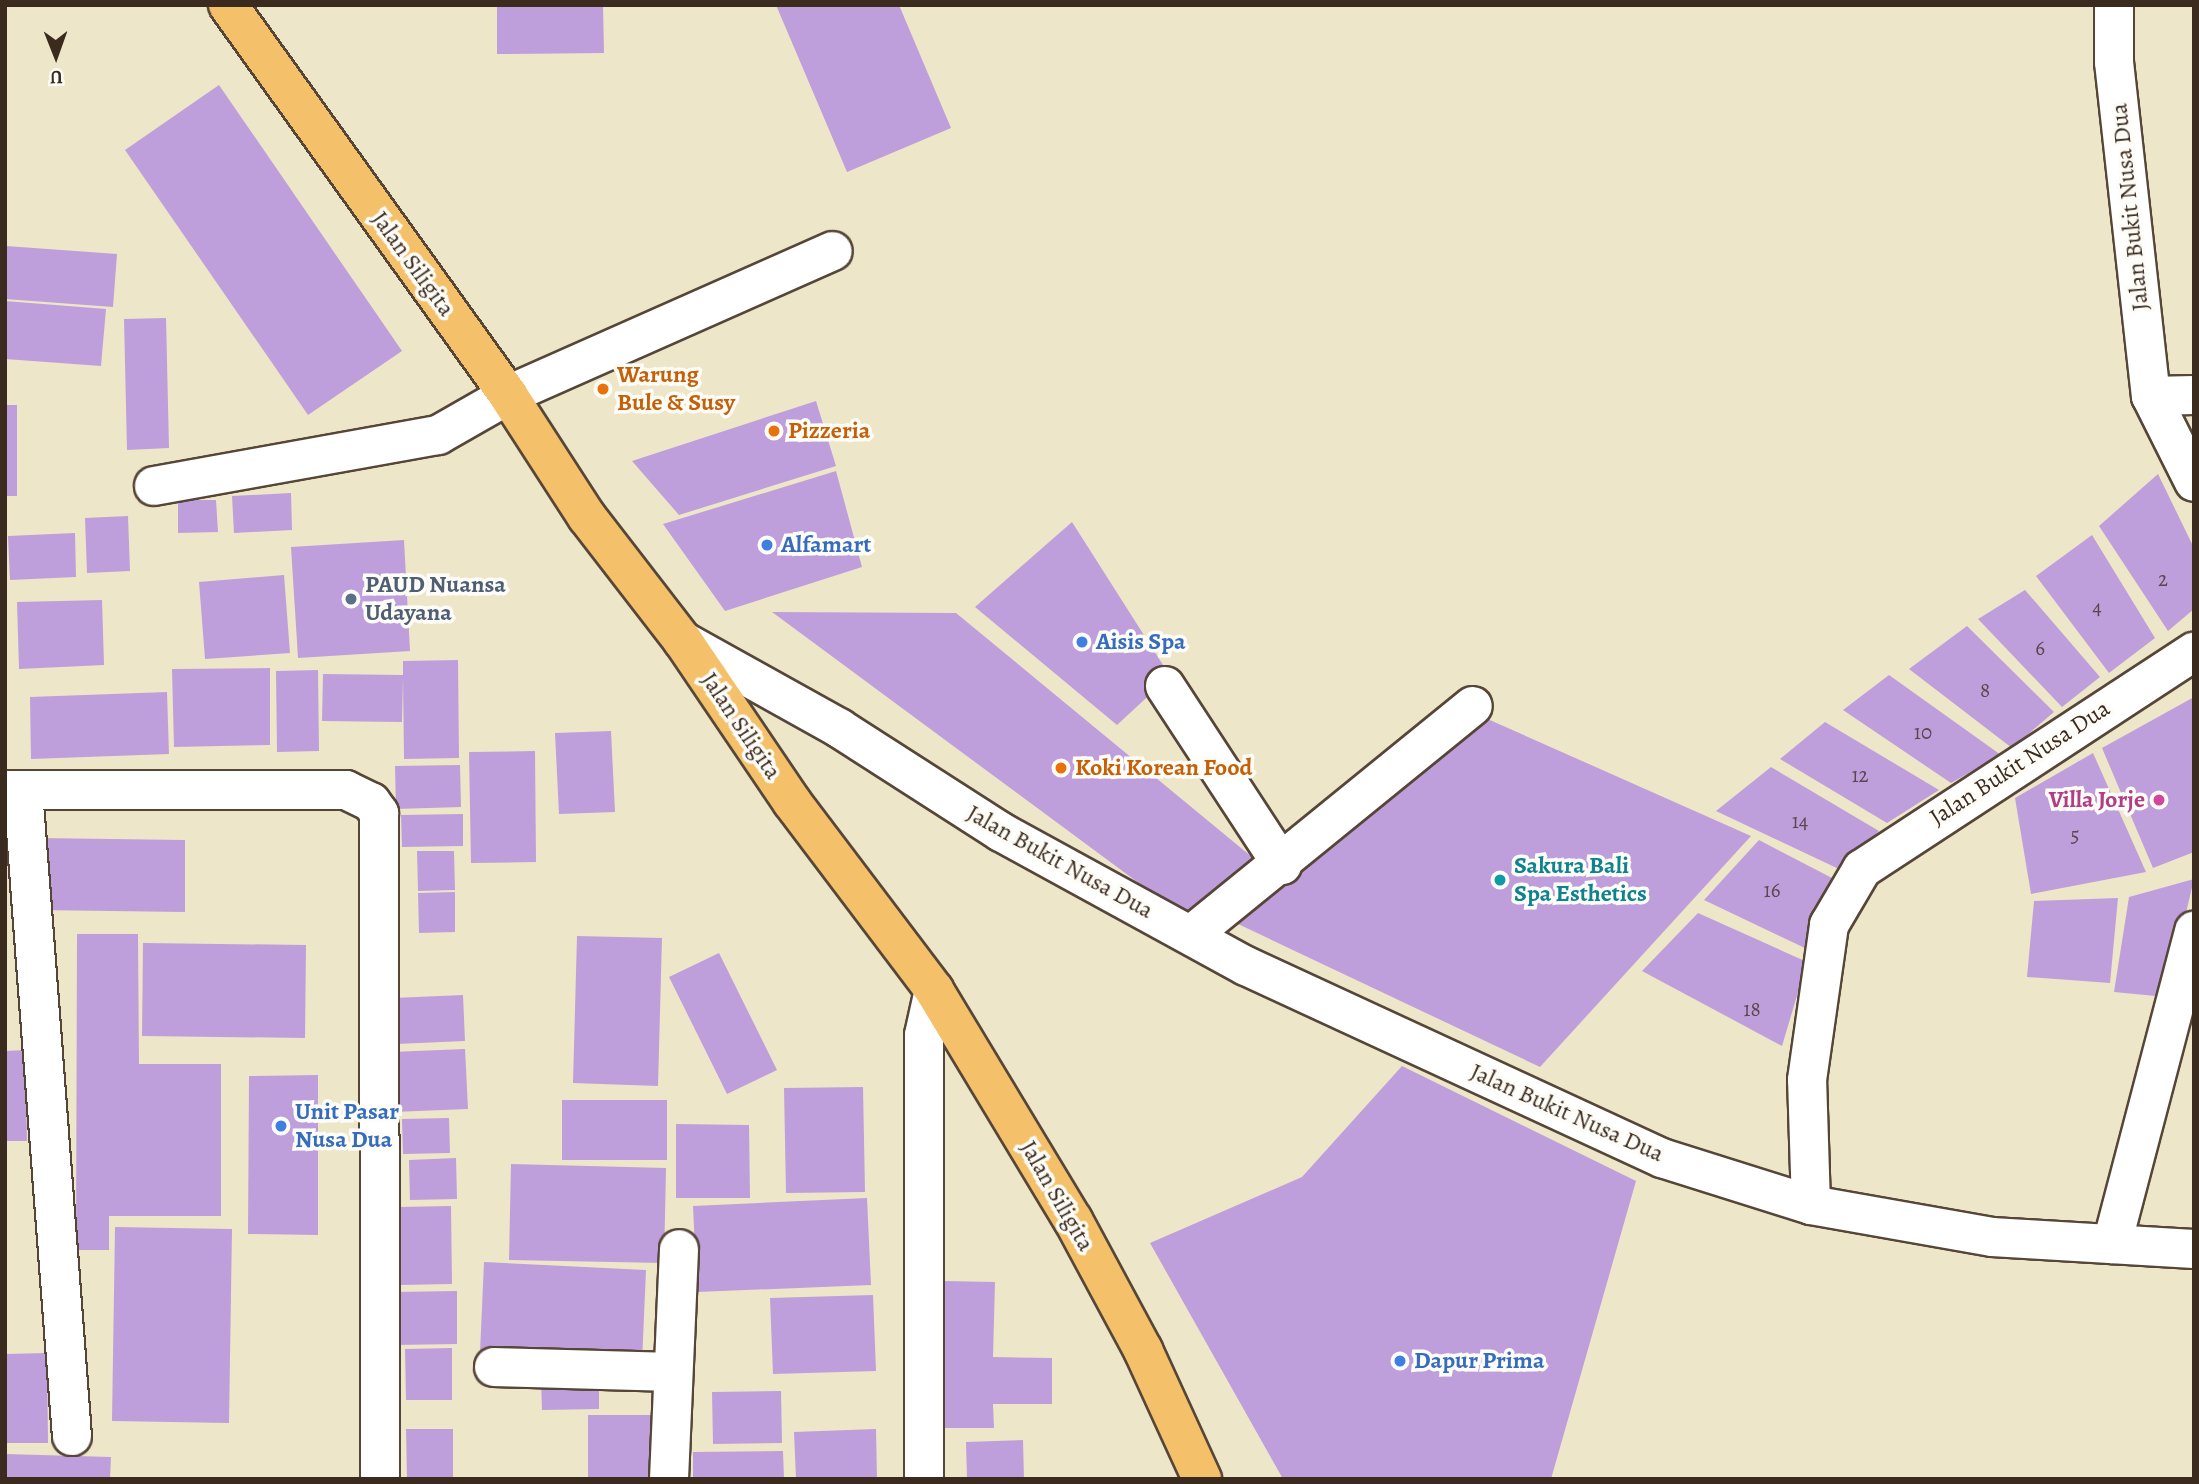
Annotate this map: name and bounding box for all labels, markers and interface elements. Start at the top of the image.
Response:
north arrow [21,21,91,91]
text: U [50,64,63,90]
street label: Jalan Bukit Nusa Dua [2105,102,2155,312]
street label: Jalan Siligita [365,206,461,322]
place label: Warung Bule & Susy [617,361,735,417]
marker: Warung Bule & Susy [595,381,611,397]
place label: Pizzeria [788,417,870,445]
marker: Pizzeria [766,423,782,439]
place label: Alfamart [781,531,871,559]
marker: Alfamart [759,537,775,553]
house number: 2 [2158,566,2168,592]
place label: PAUD Nuansa Udayana [365,571,506,627]
marker: PAUD Nuansa Udayana [343,591,359,607]
house number: 4 [2092,594,2102,620]
place label: Aisis Spa [1096,628,1186,656]
marker: Aisis Spa [1074,634,1090,650]
house number: 6 [2035,635,2045,661]
street label: Jalan Siligita [695,667,787,785]
house number: 8 [1980,677,1990,703]
street label: Jalan Bukit Nusa Dua [1925,694,2115,832]
house number: 10 [1914,719,1932,745]
place label: Koki Korean Food [1075,754,1252,782]
marker: Koki Korean Food [1053,760,1069,776]
house number: 12 [1851,762,1869,788]
place label: Villa Jorje [2049,786,2145,814]
marker: Villa Jorje [2151,792,2167,808]
street label: Jalan Bukit Nusa Dua [962,799,1158,925]
house number: 14 [1792,808,1808,834]
house number: 5 [2070,822,2080,848]
place label: Sakura Bali Spa Esthetics [1514,852,1647,908]
marker: Sakura Bali Spa Esthetics [1492,872,1508,888]
house number: 16 [1764,877,1780,903]
house number: 18 [1743,996,1761,1022]
street label: Jalan Bukit Nusa Dua [1466,1057,1668,1169]
place label: Unit Pasar Nusa Dua [295,1098,399,1154]
marker: Unit Pasar Nusa Dua [273,1118,289,1134]
street label: Jalan Siligita [1014,1136,1100,1256]
place label: Dapur Prima [1414,1347,1545,1375]
marker: Dapur Prima [1392,1353,1408,1369]

